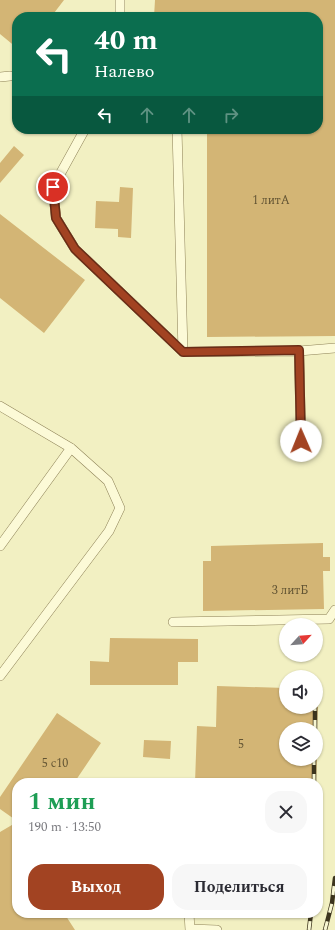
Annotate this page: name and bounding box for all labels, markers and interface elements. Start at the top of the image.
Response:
text: 40 m [94,19,158,62]
icon: left [28,28,80,80]
text: Налево [94,58,154,85]
icon: left [94,104,116,126]
icon: ahead [136,104,158,126]
icon: ahead [178,104,200,126]
icon: right [220,104,242,126]
pin [36,170,70,204]
icon: arrive [42,176,64,198]
house number: 1 литА [252,191,290,210]
position arrow [280,420,322,462]
house number: 3 литБ [272,581,308,600]
north arrow [279,618,323,662]
map controls [279,618,323,766]
button: sound [279,670,323,714]
button: layers [279,722,323,766]
house number: 5 [238,735,244,754]
house number: 5 с10 [42,754,68,773]
text: 1 мин [28,784,96,820]
button: close [265,791,307,833]
text: 190 m · 13:50 [28,817,101,837]
button: Выход [28,864,164,910]
button: Поделиться [172,864,307,910]

